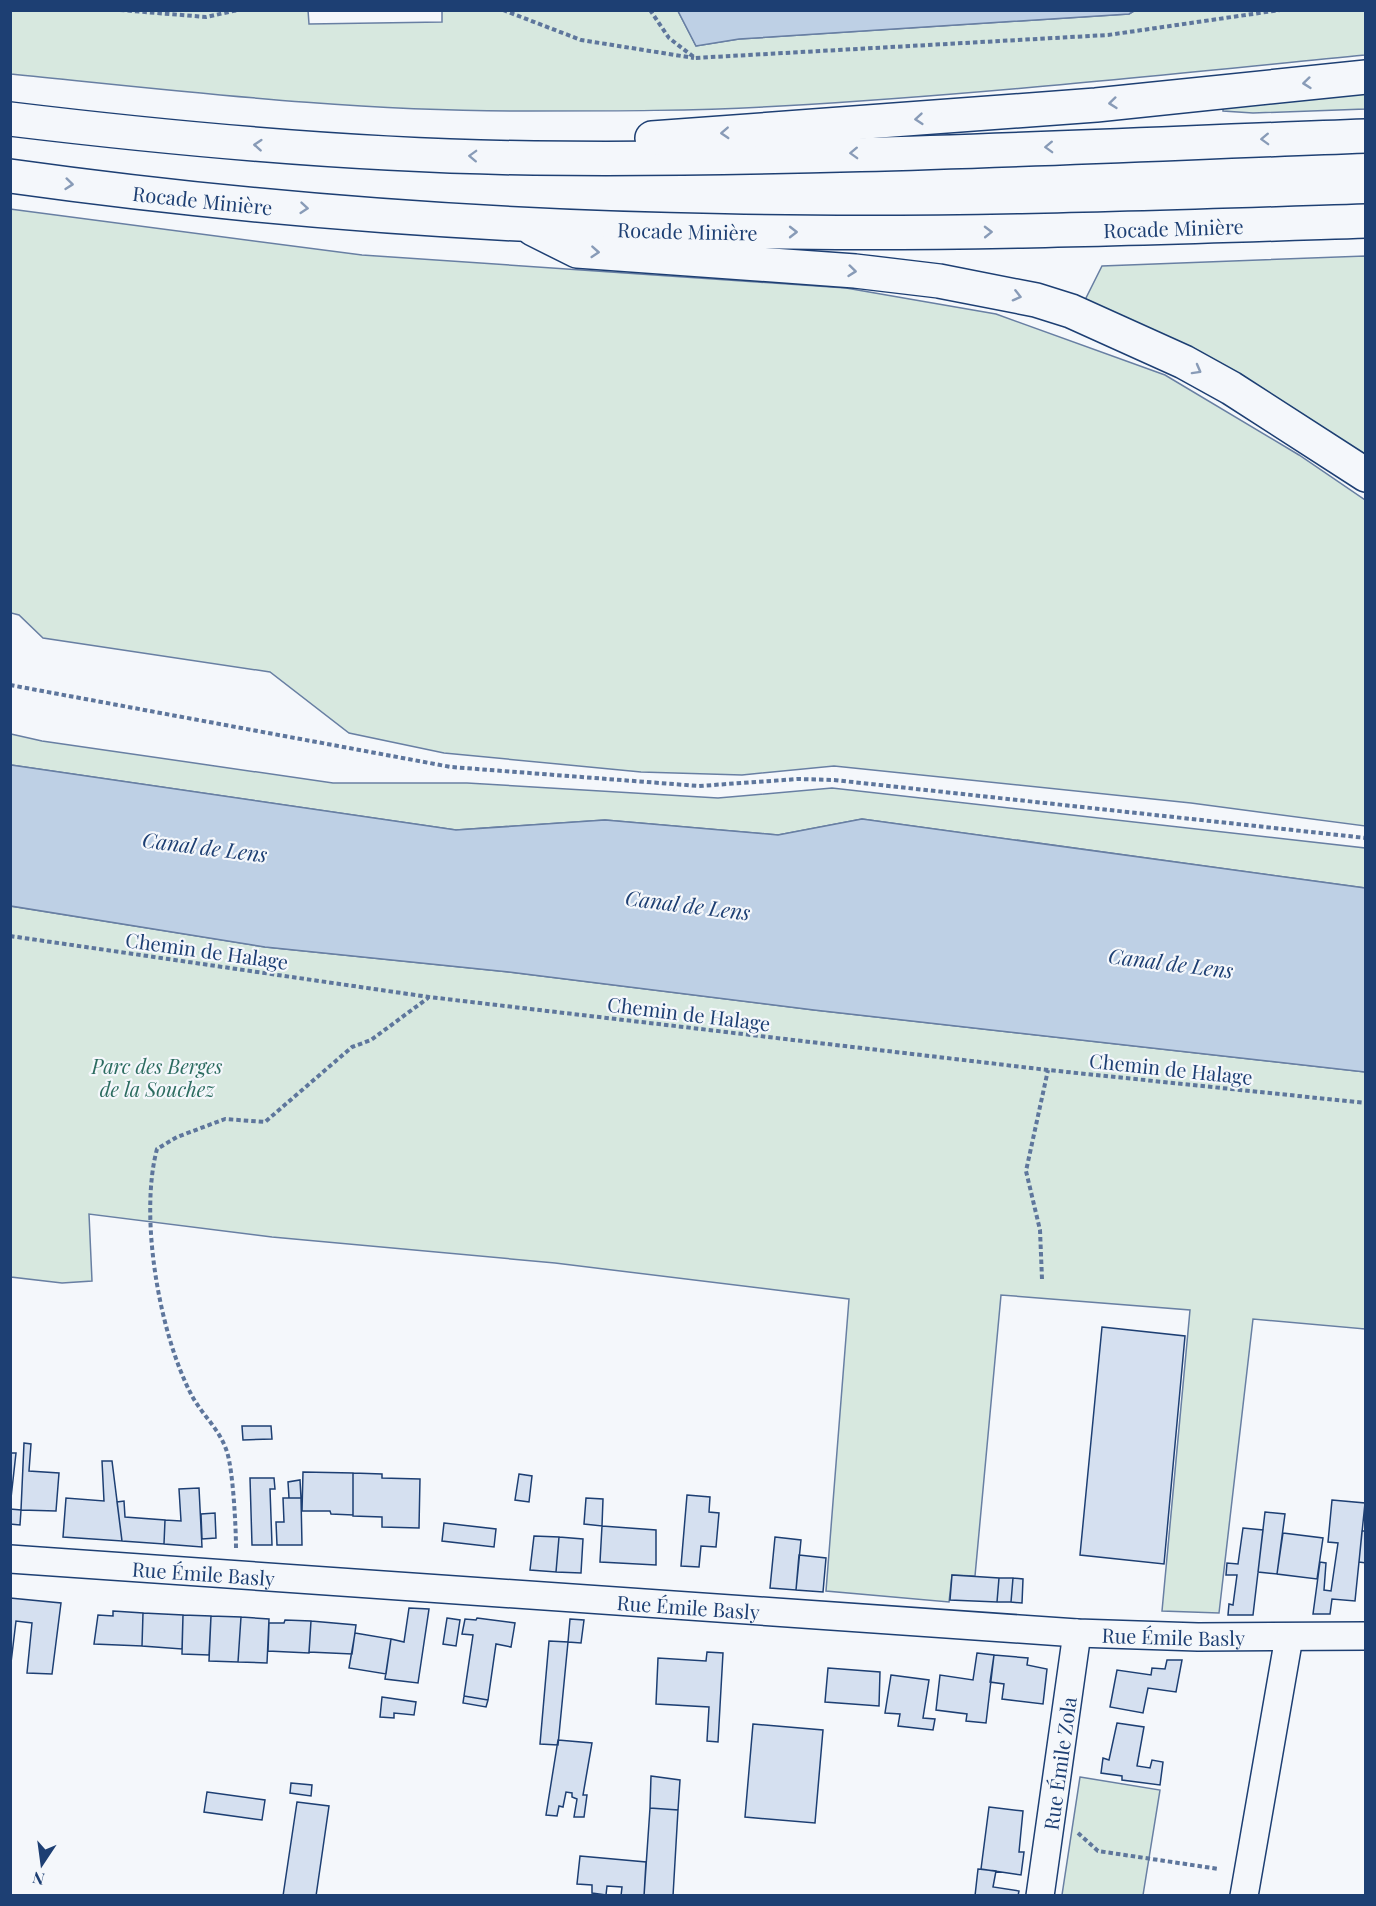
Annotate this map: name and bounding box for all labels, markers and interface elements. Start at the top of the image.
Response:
one-way arrow [1303,76,1312,89]
one-way arrow [1109,96,1118,109]
one-way arrow [914,112,924,125]
one-way arrow [720,126,729,139]
one-way arrow [1261,133,1270,146]
one-way arrow [253,139,262,152]
one-way arrow [1045,141,1054,154]
one-way arrow [850,146,859,159]
one-way arrow [469,149,478,162]
one-way arrow [64,177,73,190]
street label: Rocade Minière [131,178,274,220]
one-way arrow [300,201,309,214]
street label: Rocade Minière [1103,212,1244,243]
street label: Rocade Minière [617,215,758,245]
one-way arrow [788,226,797,238]
one-way arrow [983,226,992,238]
one-way arrow [591,246,600,259]
one-way arrow [848,264,857,277]
one-way arrow [1012,288,1022,301]
one-way arrow [1191,363,1201,374]
water label: Canal de Lens [141,824,269,868]
water label: Canal de Lens [624,882,752,926]
street label: Chemin de Halage [124,925,290,975]
water label: Canal de Lens [1107,940,1235,984]
street label: Chemin de Halage [606,990,772,1036]
street label: Chemin de Halage [1088,1046,1254,1090]
park label: Parc des Berges de la Souchez [91,1052,223,1102]
street label: Rue Émile Basly [131,1554,276,1591]
street label: Rue Émile Basly [616,1588,761,1624]
street label: Rue Émile Basly [1101,1620,1245,1651]
street label: Rue Émile Zola [1036,1695,1081,1832]
north arrow [12,1834,72,1894]
text: N [30,1867,47,1891]

